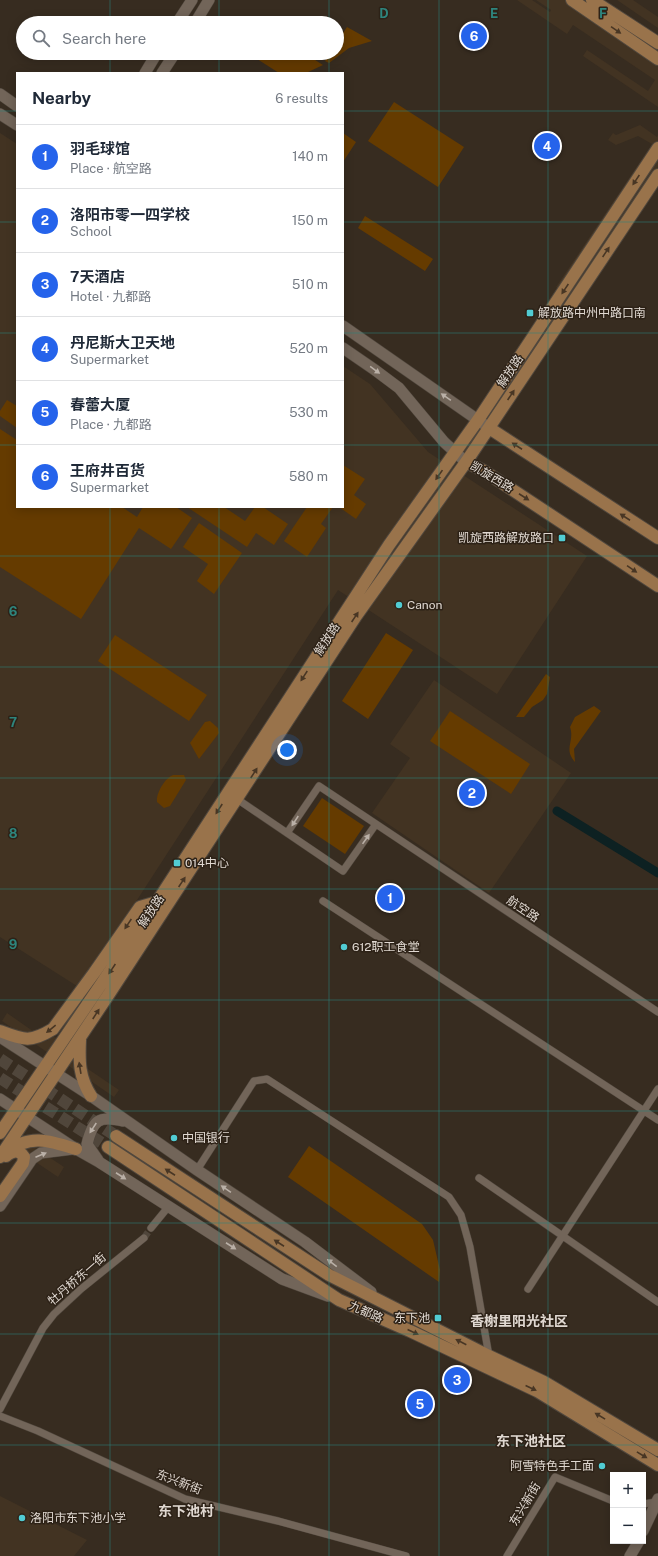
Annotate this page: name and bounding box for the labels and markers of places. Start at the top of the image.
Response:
pin: 6 [461,21,487,51]
pin: 4 [534,131,560,161]
place label: 解放路中州中路口南 [538,306,646,320]
marker: 解放路中州中路口南 [525,308,535,318]
place label: 凯旋西路解放路口 [458,531,554,545]
marker: 凯旋西路解放路口 [557,533,567,543]
place label: Canon [407,598,443,612]
marker: Canon [394,600,404,610]
pin: 2 [459,778,485,808]
place label: 014中心 [185,856,229,870]
marker: 014中心 [172,858,182,868]
pin: 1 [377,883,403,913]
place label: 612职工食堂 [352,940,420,954]
marker: 612职工食堂 [339,942,349,952]
place label: 中国银行 [182,1131,230,1145]
marker: 中国银行 [169,1133,179,1143]
place label: 东下池 [394,1311,430,1325]
marker: 东下池 [433,1313,443,1323]
pin: 3 [444,1365,470,1395]
pin: 5 [407,1389,433,1419]
place label: 阿雪特色手工面 [510,1459,594,1473]
marker: 阿雪特色手工面 [597,1461,607,1471]
place label: 洛阳市东下池小学 [30,1511,126,1525]
marker: 洛阳市东下池小学 [17,1513,27,1523]

